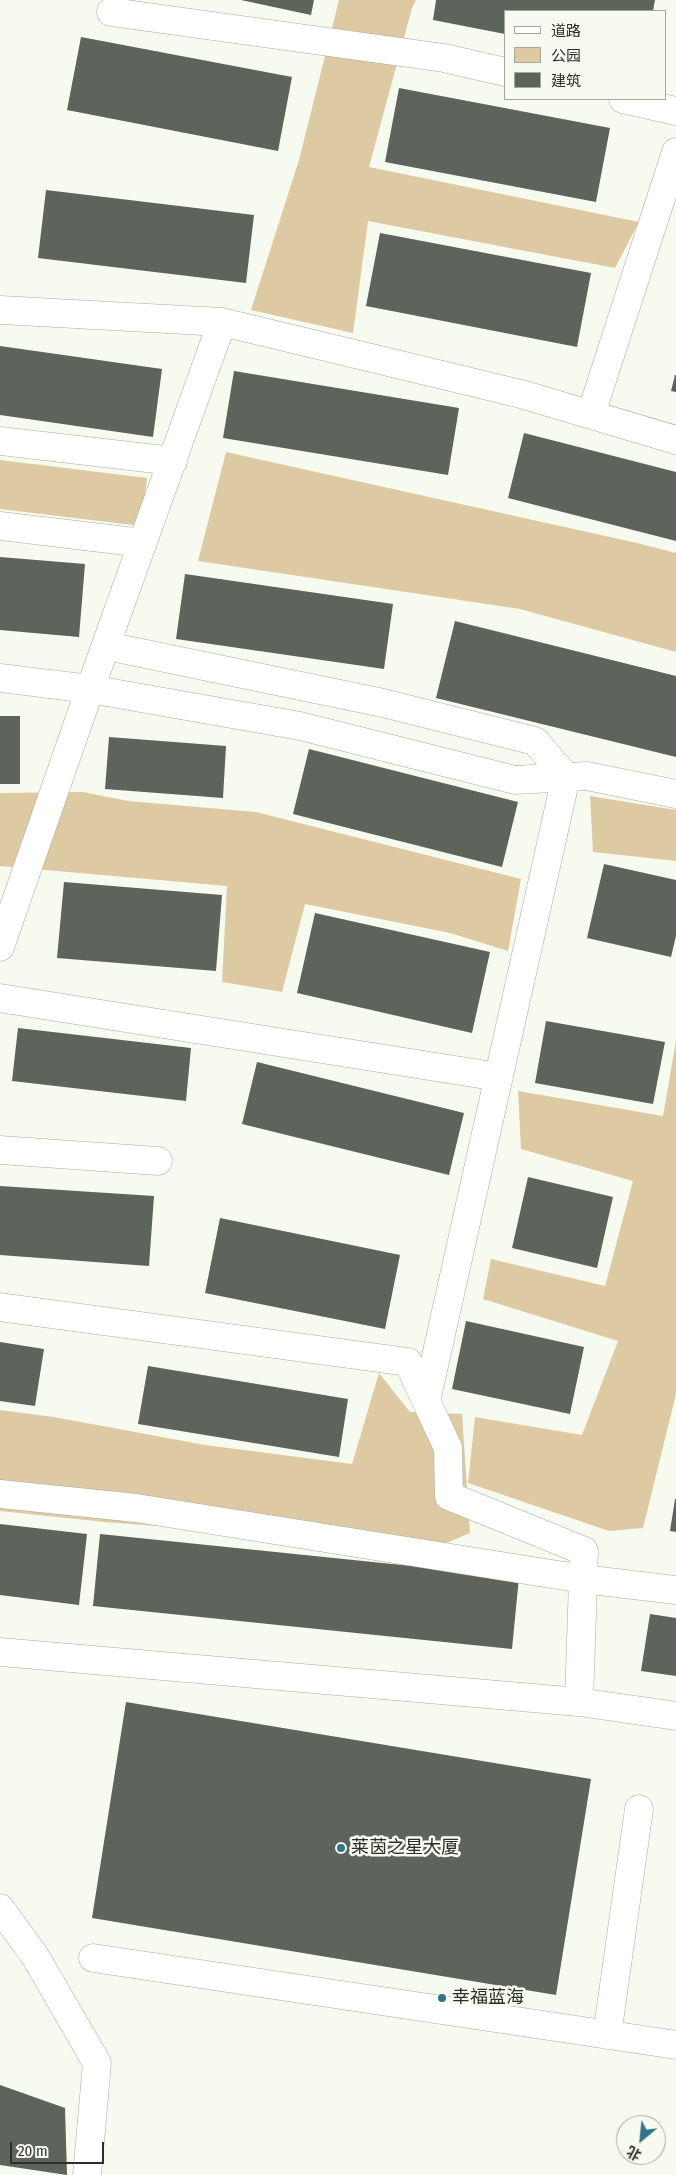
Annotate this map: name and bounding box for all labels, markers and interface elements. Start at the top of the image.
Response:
legend [503,10,666,100]
text: 道路 [551,22,581,40]
text: 公园 [551,47,581,65]
text: 建筑 [551,72,581,90]
place label: 莱茵之星大厦 [351,1837,459,1859]
marker: 莱茵之星大厦 [335,1842,347,1854]
place label: 幸福蓝海 [452,1987,524,2009]
marker: 幸福蓝海 [436,1992,448,2004]
north arrow [616,2115,666,2165]
scale bar [12,2132,106,2164]
text: 20 m [18,2142,48,2160]
text: 北 [624,2142,644,2164]

